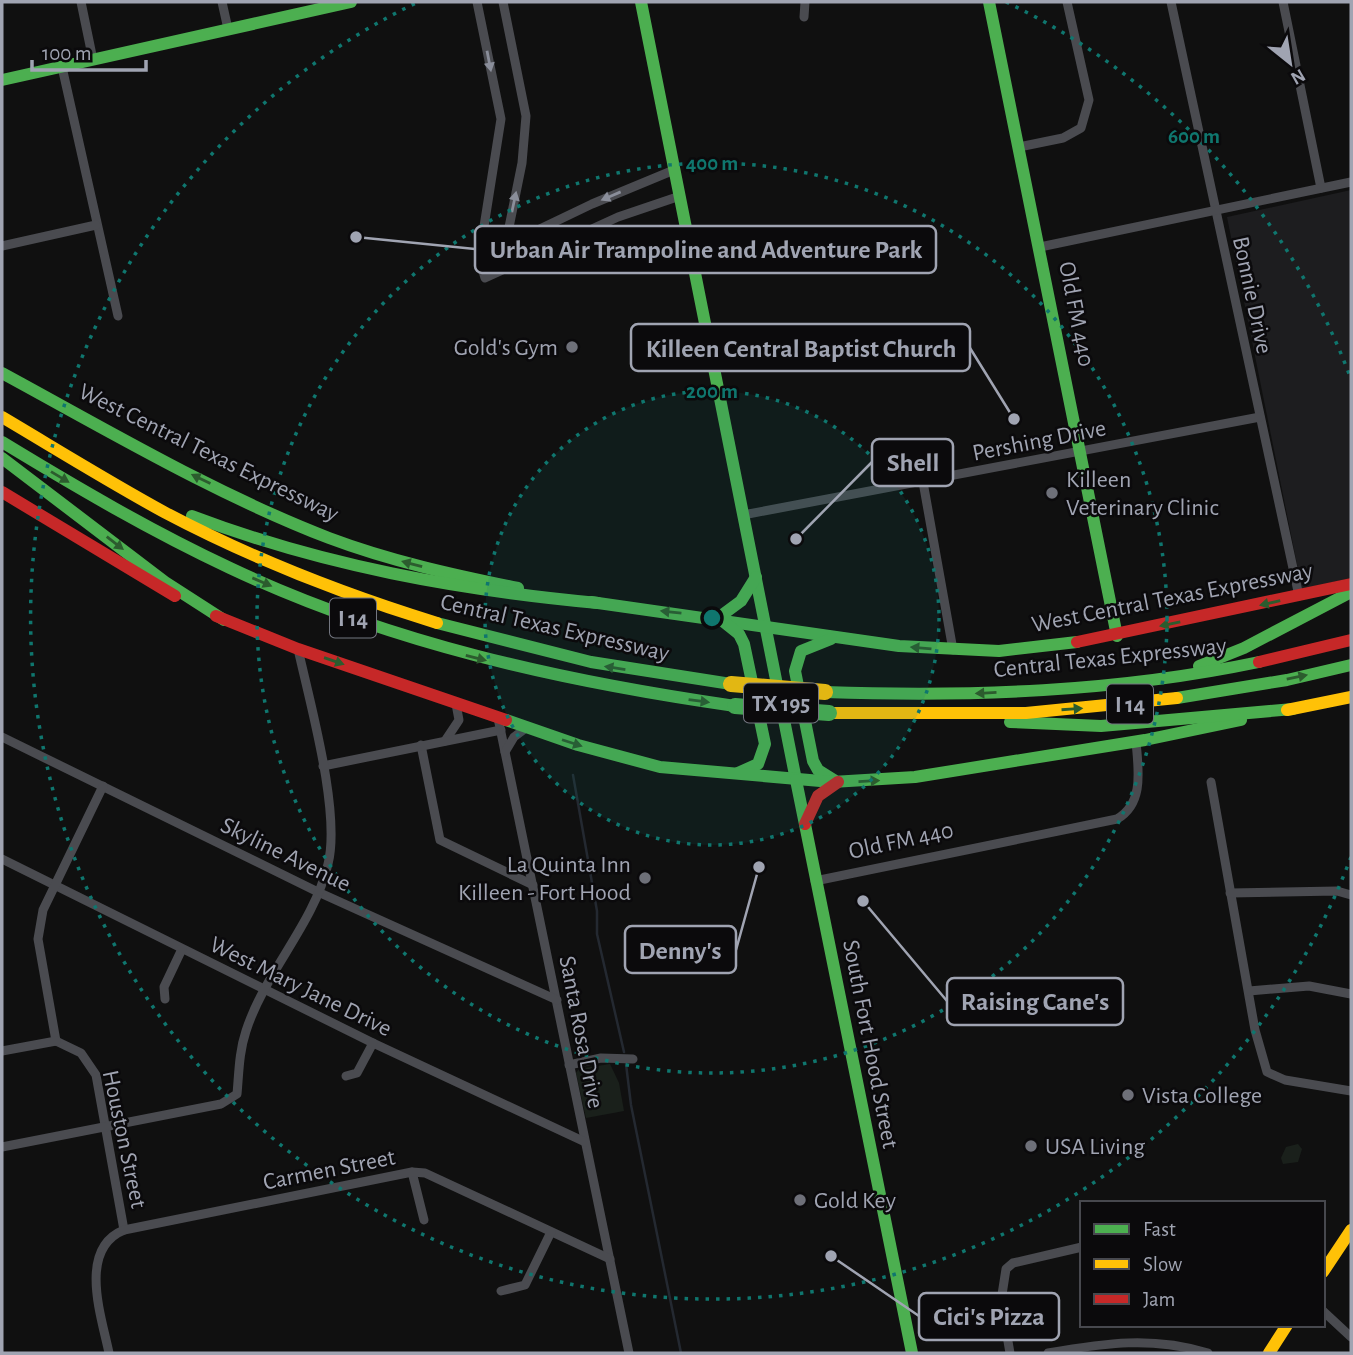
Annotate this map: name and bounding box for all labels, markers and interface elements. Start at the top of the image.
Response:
scale bar [32,28,145,72]
north arrow [1255,28,1325,98]
text: 100 m [42,43,92,64]
one-way arrow [483,50,494,72]
text: N [1287,65,1308,88]
text: 600 m [1168,126,1220,147]
text: 400 m [686,153,738,174]
one-way arrow [601,190,622,201]
one-way arrow [508,191,519,213]
callout: Urban Air Trampoline and Adventure Park [475,226,936,273]
street label: Bonnie Drive [1228,234,1276,356]
text: Urban Air Trampoline and Adventure Park [490,237,922,263]
street label: Old FM 440 [1054,260,1098,369]
callout: Killeen Central Baptist Church [631,324,970,371]
place label: Gold's Gym [454,336,558,360]
text: Killeen Central Baptist Church [646,336,956,362]
marker: Gold's Gym [564,339,580,355]
street label: West Central Texas Expressway [75,379,342,526]
text: 200 m [686,381,738,402]
street label: Pershing Drive [970,416,1108,466]
callout: Shell [872,439,953,486]
text: Shell [887,450,939,476]
place label: Killeen Veterinary Clinic [1066,468,1219,520]
one-way arrow [51,471,70,483]
one-way arrow [191,474,211,485]
marker: Killeen Veterinary Clinic [1044,485,1060,501]
one-way arrow [106,535,124,549]
one-way arrow [400,558,422,569]
street label: West Central Texas Expressway [1030,559,1315,637]
one-way arrow [252,576,273,587]
street label: Central Texas Expressway [438,590,672,666]
one-way arrow [1259,597,1281,608]
road number: I 14 [330,598,376,638]
centre of rings [700,606,724,630]
one-way arrow [660,607,682,618]
one-way arrow [1159,619,1181,630]
street label: Central Texas Expressway [992,634,1228,682]
one-way arrow [909,642,931,653]
one-way arrow [466,653,487,663]
one-way arrow [323,656,344,667]
one-way arrow [604,662,626,673]
one-way arrow [1286,672,1308,683]
road number: TX 195 [744,684,818,722]
road number: I 14 [1107,684,1153,724]
one-way arrow [975,688,997,699]
one-way arrow [689,696,711,707]
one-way arrow [1061,703,1083,714]
one-way arrow [562,738,583,748]
one-way arrow [858,775,880,786]
street label: Skyline Avenue [217,813,354,897]
street label: Old FM 440 [847,818,956,864]
place label: La Quinta Inn Killeen - Fort Hood [458,853,631,905]
marker: La Quinta Inn Killeen - Fort Hood [637,870,653,886]
callout: Denny's [625,926,736,973]
street label: West Mary Jane Drive [206,933,395,1041]
text: Denny's [639,938,721,964]
street label: South Fort Hood Street [838,938,902,1151]
street label: Santa Rosa Drive [554,954,608,1110]
callout: Raising Cane's [947,978,1123,1025]
text: Raising Cane's [961,989,1109,1015]
street label: Houston Street [98,1068,150,1211]
place label: Vista College [1142,1084,1262,1108]
marker: Vista College [1120,1087,1136,1103]
place label: USA Living [1045,1135,1145,1159]
marker: USA Living [1023,1138,1039,1154]
street label: Carmen Street [261,1145,398,1195]
place label: Gold Key [814,1189,896,1213]
marker: Gold Key [792,1192,808,1208]
legend [1080,1201,1325,1327]
text: Fast [1143,1219,1176,1240]
text: Slow [1143,1254,1182,1275]
text: Jam [1143,1289,1175,1310]
callout: Cici's Pizza [919,1293,1059,1340]
text: Cici's Pizza [933,1304,1045,1330]

